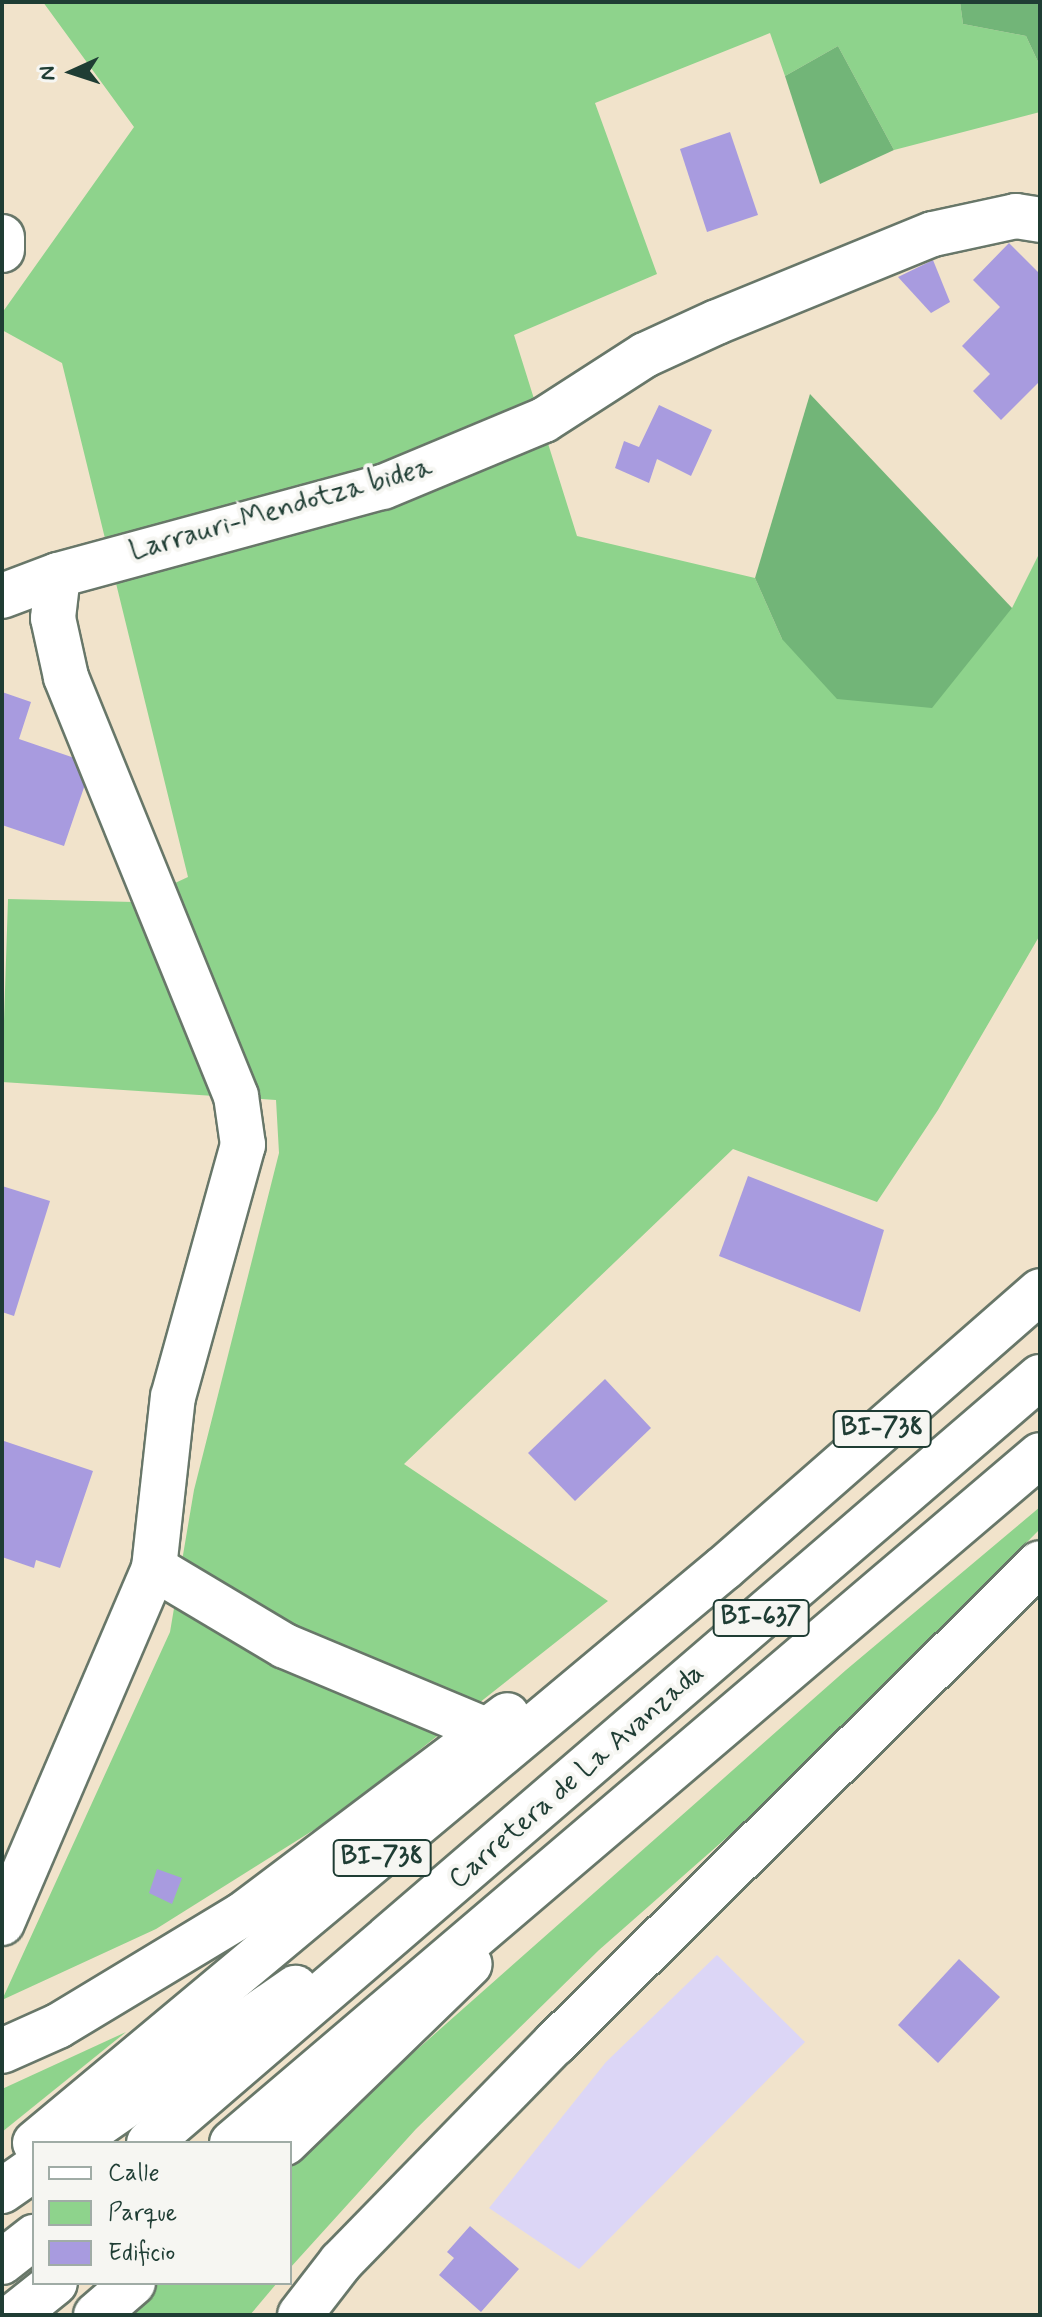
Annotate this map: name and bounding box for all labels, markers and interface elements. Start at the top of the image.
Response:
north arrow [32,32,112,112]
text: N [34,65,62,81]
street label: Larrauri-Mendotza bidea [126,451,436,569]
road number: BI-738 [832,1407,932,1451]
road number: BI-637 [711,1596,811,1640]
street label: Carretera de La Avanzada [444,1658,710,1896]
road number: BI-738 [332,1836,432,1880]
legend [32,2141,292,2285]
text: Calle [108,2158,160,2189]
text: Parque [108,2198,177,2229]
text: Edificio [108,2238,175,2269]

